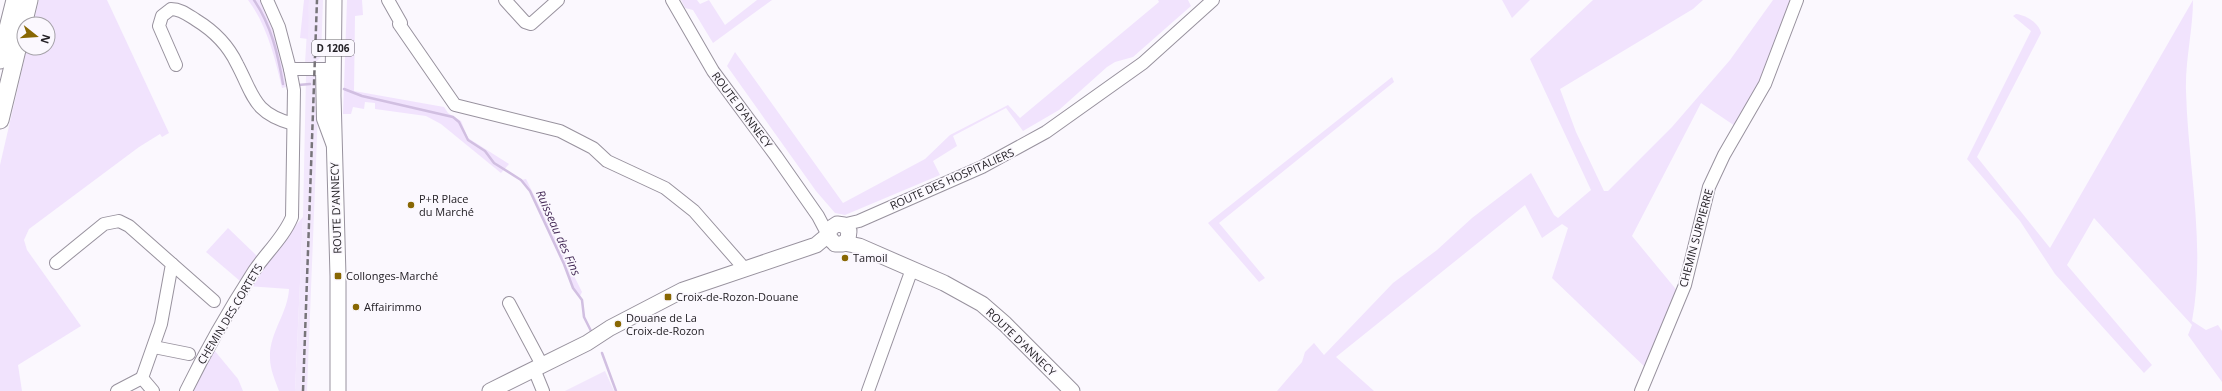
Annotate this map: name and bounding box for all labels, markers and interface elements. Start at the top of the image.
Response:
north arrow [16,16,56,56]
text: N [38,33,55,46]
road number: D 1206 [312,40,354,56]
street label: ROUTE D'ANNECY [709,69,776,151]
street label: ROUTE DES HOSPITALIERS [887,144,1016,213]
street label: ROUTE D'ANNECY [326,161,345,254]
water label: Ruisseau des Fins [532,187,585,278]
street label: CHEMIN SURPIERRE [1675,187,1716,289]
place label: P+R Place du Marché [419,191,474,219]
marker: P+R Place du Marché [406,200,416,210]
place label: Tamoil [853,250,888,265]
marker: Tamoil [840,253,850,263]
street label: CHEMIN DES CORTETS [194,261,266,367]
place label: Collonges-Marché [346,268,438,283]
marker: Collonges-Marché [333,271,343,281]
place label: Croix-de-Rozon-Douane [676,289,798,304]
marker: Croix-de-Rozon-Douane [663,292,673,302]
place label: Affairimmo [364,299,422,314]
marker: Affairimmo [351,302,361,312]
street label: ROUTE D'ANNECY [983,304,1060,379]
place label: Douane de La Croix-de-Rozon [626,310,705,338]
marker: Douane de La Croix-de-Rozon [613,319,623,329]

